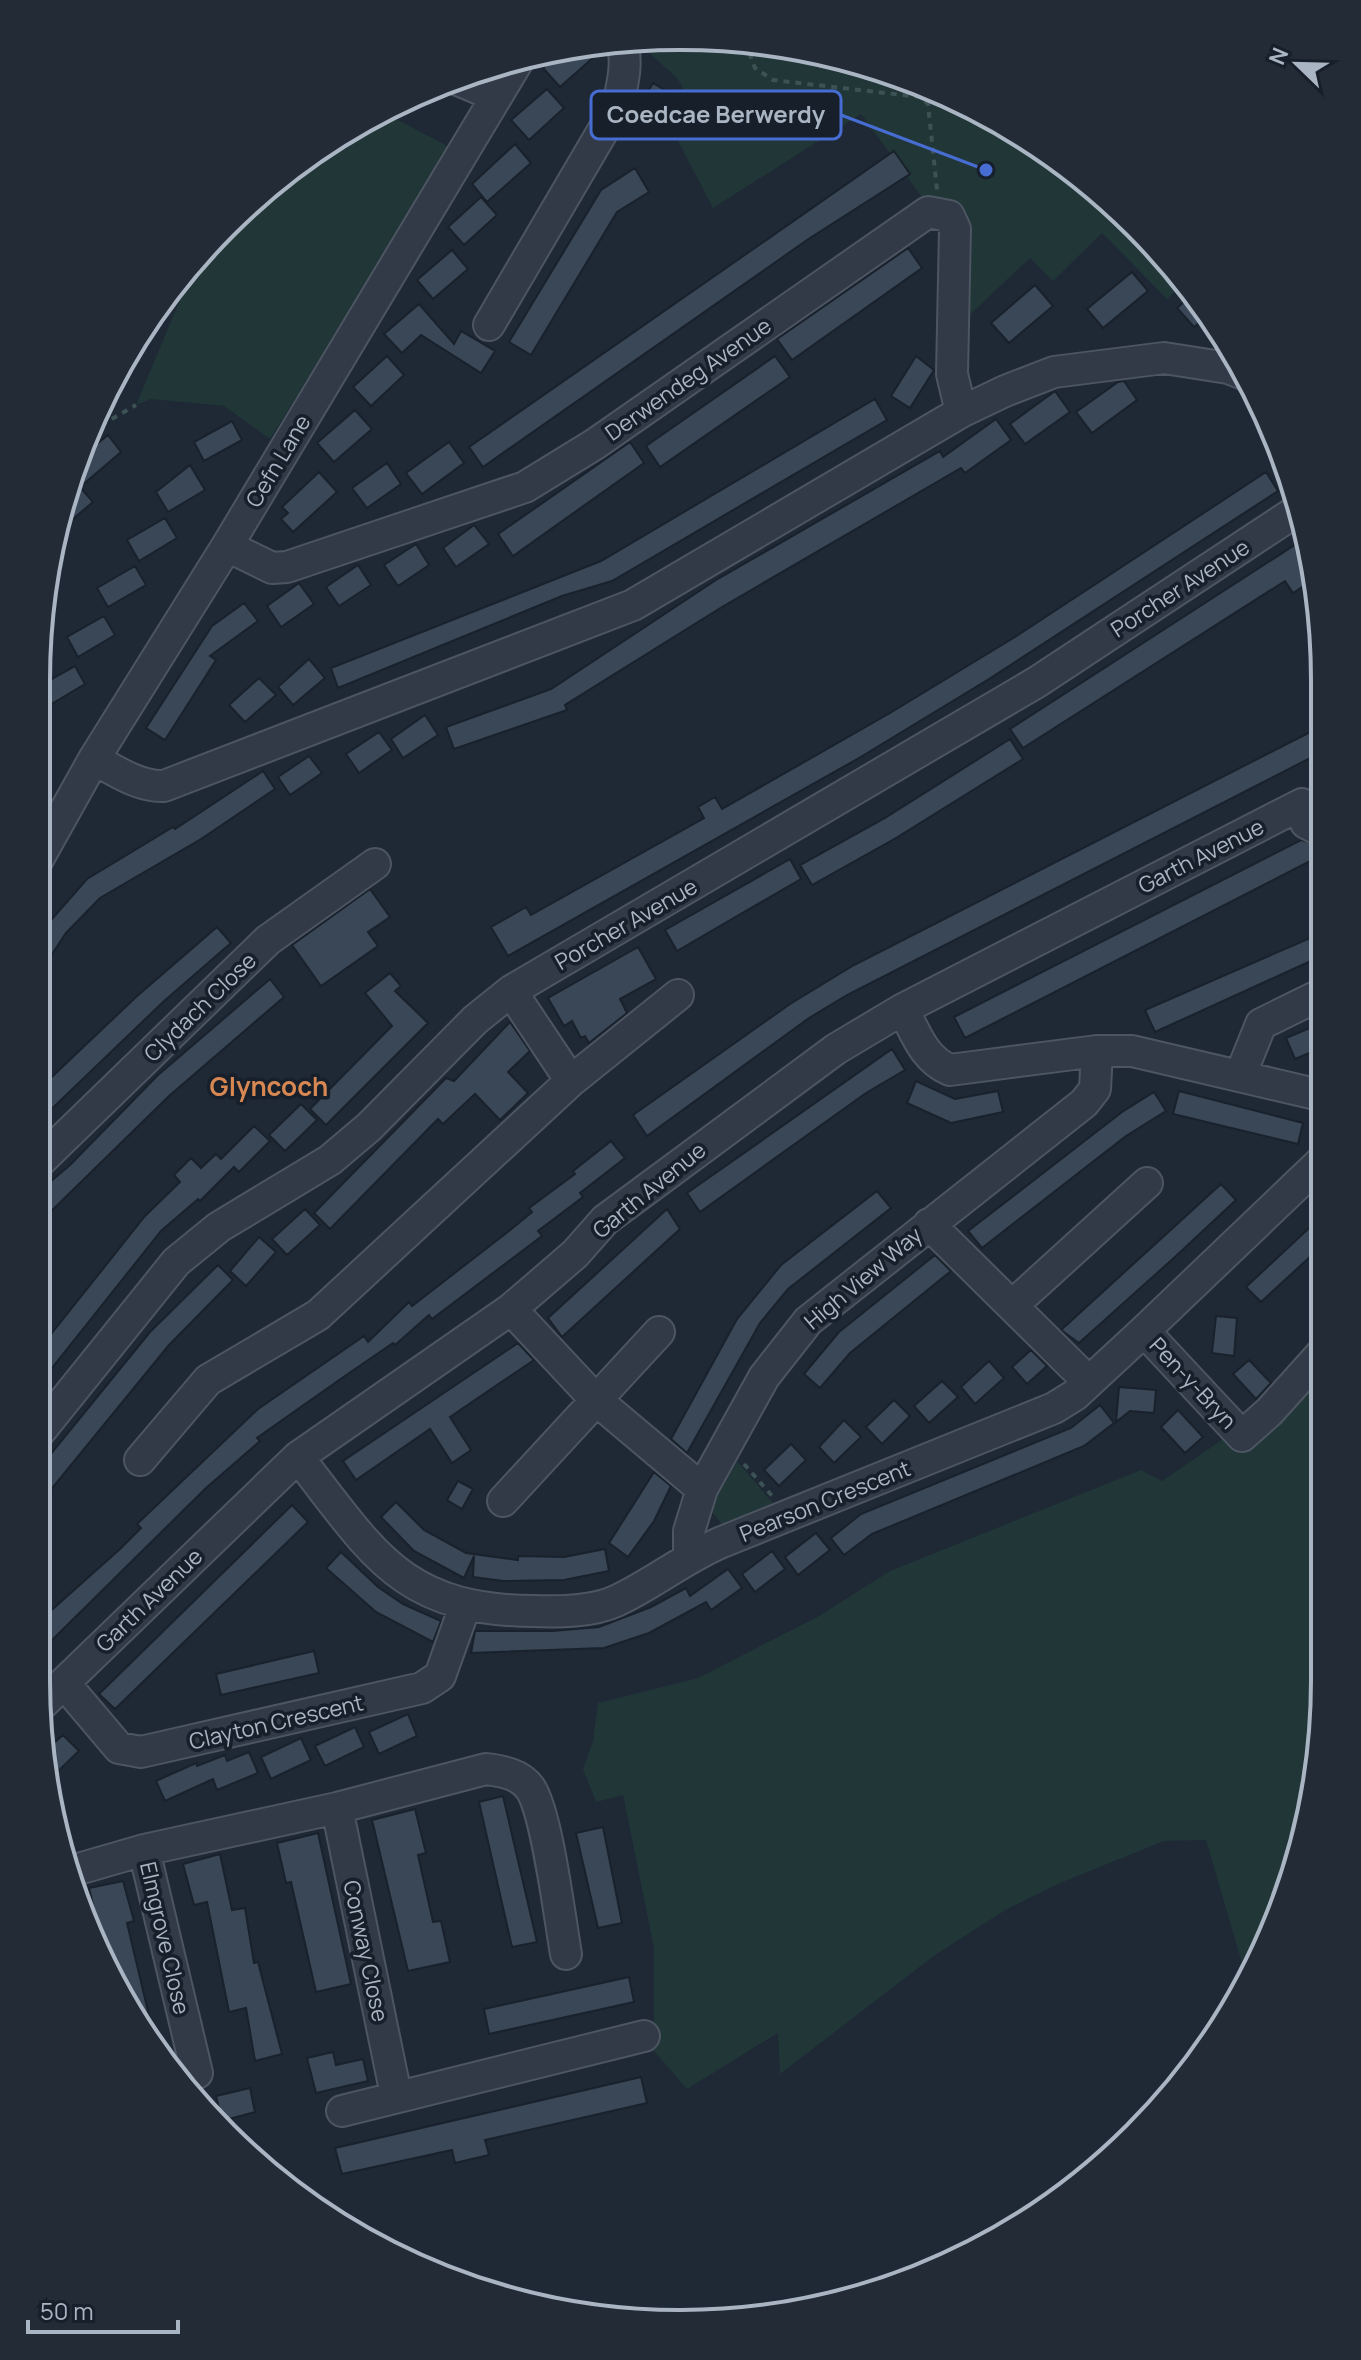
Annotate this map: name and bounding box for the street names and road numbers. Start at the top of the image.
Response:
street label: Derwendeg Avenue [599,310,777,448]
street label: Cefn Lane [239,409,317,513]
street label: Porcher Avenue [1105,532,1255,644]
street label: Garth Avenue [1133,811,1269,901]
street label: Porcher Avenue [549,871,703,977]
street label: Clydach Close [137,946,263,1068]
street label: Garth Avenue [586,1135,712,1245]
street label: High View Way [798,1220,929,1336]
street label: Pen-y-Bryn [1143,1331,1243,1435]
street label: Pearson Crescent [735,1453,915,1549]
street label: Garth Avenue [89,1541,209,1658]
street label: Clayton Crescent [186,1687,366,1757]
street label: Elmgrove Close [133,1859,197,2017]
street label: Conway Close [336,1878,396,2025]

